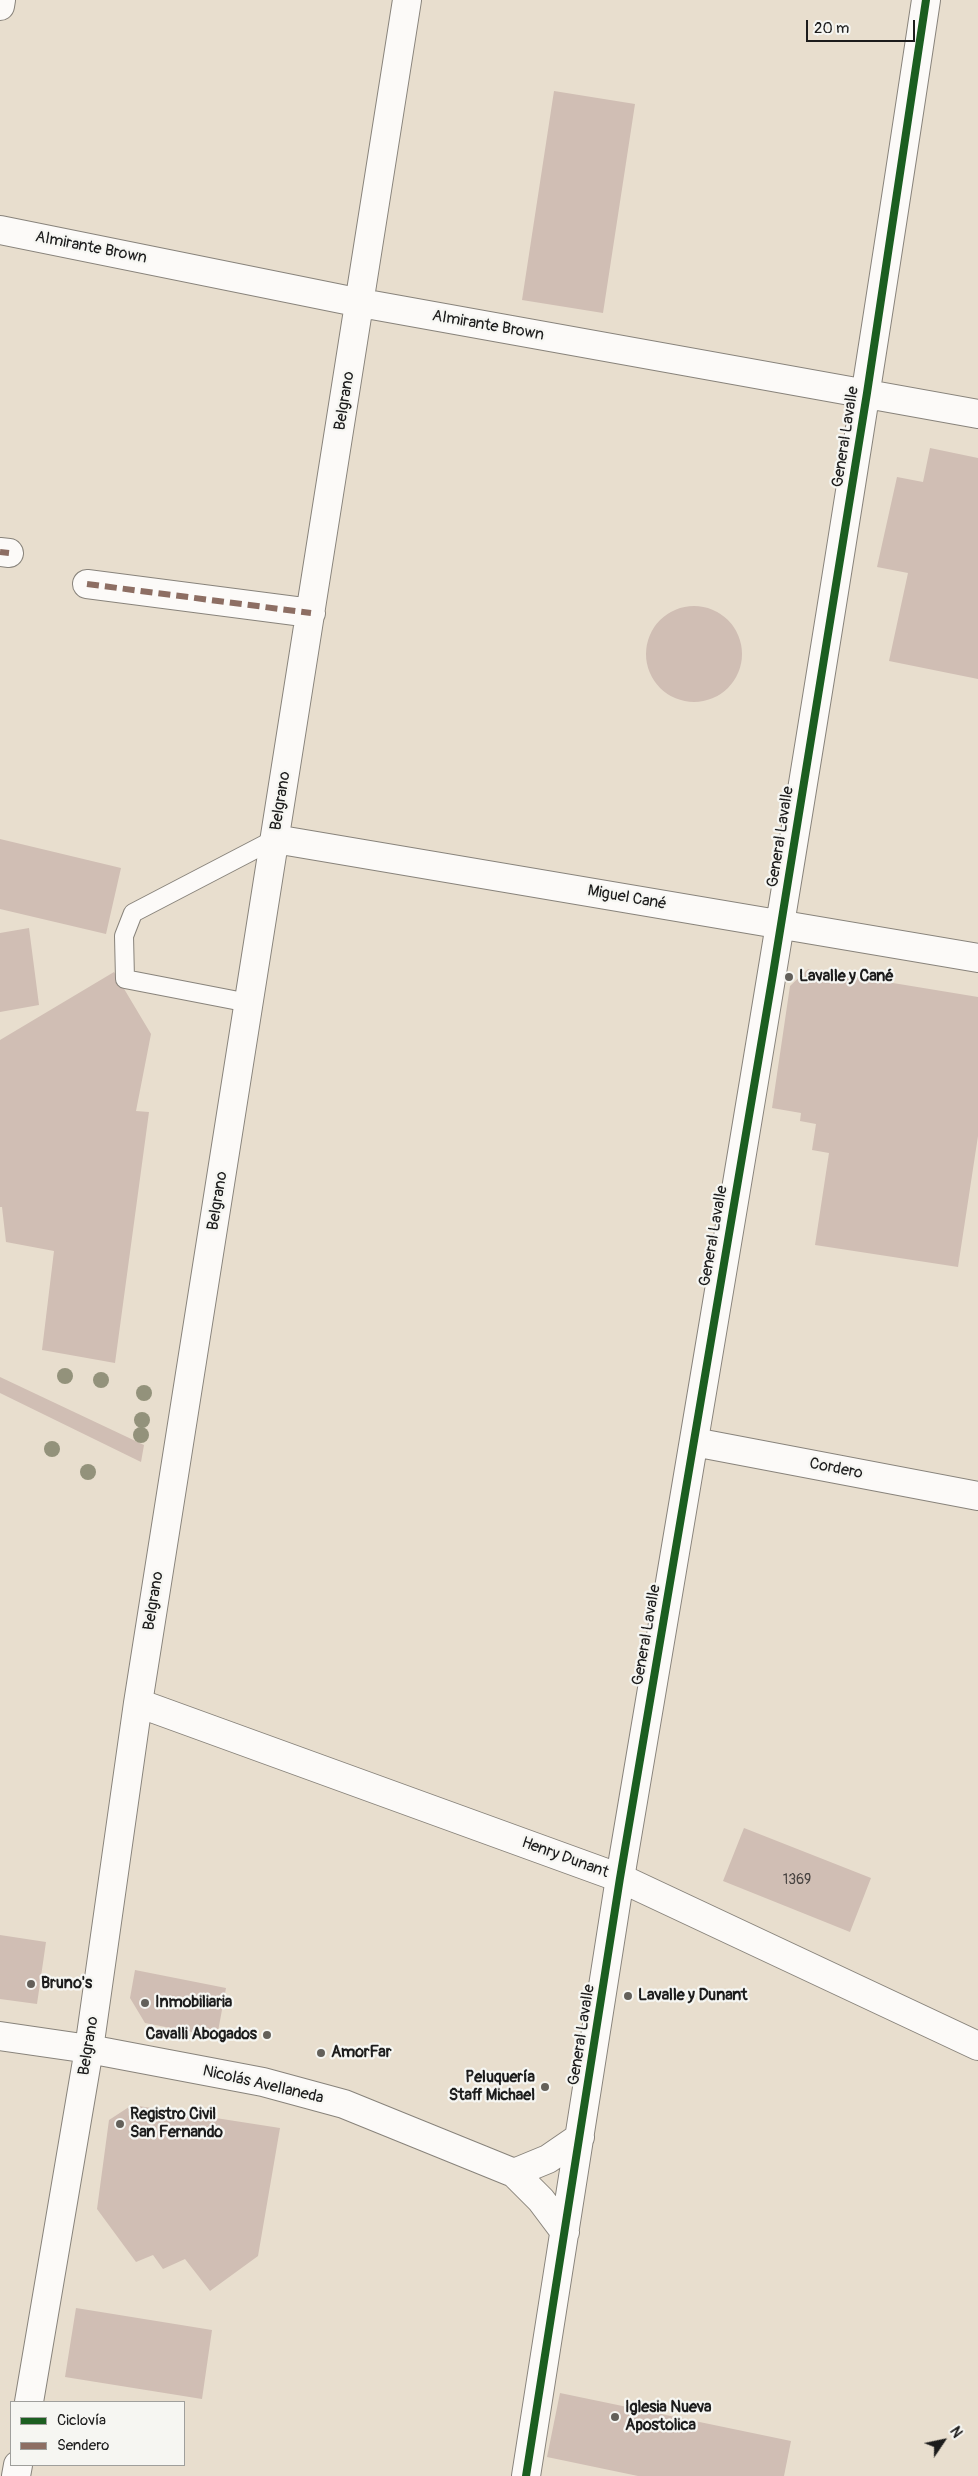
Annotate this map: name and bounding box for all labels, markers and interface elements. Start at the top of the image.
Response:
scale bar [808,10,917,42]
text: 20 m [814,19,849,38]
street label: Almirante Brown [34,228,148,268]
street label: Almirante Brown [431,307,545,345]
street label: Belgrano [331,370,359,432]
street label: General Lavalle [829,385,863,489]
street label: Belgrano [267,770,295,832]
street label: General Lavalle [764,785,798,889]
street label: Miguel Cané [586,882,668,914]
place label: Lavalle y Cané [799,967,894,987]
marker: Lavalle y Cané [783,971,795,983]
street label: Belgrano [204,1170,232,1232]
street label: General Lavalle [696,1184,732,1288]
street label: Cordero [808,1454,864,1484]
street label: Belgrano [140,1570,168,1632]
street label: General Lavalle [629,1583,665,1687]
street label: Henry Dunant [519,1833,611,1883]
house number: 1369 [783,1872,811,1888]
place label: Bruno's [41,1974,92,1994]
marker: Bruno's [25,1978,37,1990]
street label: General Lavalle [565,1983,599,2087]
place label: Lavalle y Dunant [638,1986,748,2006]
marker: Lavalle y Dunant [622,1990,634,2002]
place label: Inmobiliaria [155,1993,232,2013]
marker: Inmobiliaria [139,1997,151,2009]
street label: Belgrano [75,2015,103,2077]
place label: Cavalli Abogados [146,2025,257,2045]
marker: Cavalli Abogados [261,2029,273,2041]
place label: AmorFar [331,2043,391,2063]
marker: AmorFar [315,2047,327,2059]
street label: Nicolás Avellaneda [201,2062,325,2108]
place label: Peluquería Staff Michael [449,2068,535,2106]
marker: Peluquería Staff Michael [539,2081,551,2093]
place label: Registro Civil San Fernando [130,2105,223,2143]
marker: Registro Civil San Fernando [114,2118,126,2130]
place label: Iglesia Nueva Apostolica [625,2398,712,2436]
legend [10,2401,185,2466]
text: Ciclovía [57,2411,106,2430]
marker: Iglesia Nueva Apostolica [609,2411,621,2423]
north arrow [918,2416,968,2466]
text: N [946,2424,966,2441]
text: Sendero [57,2436,109,2455]

